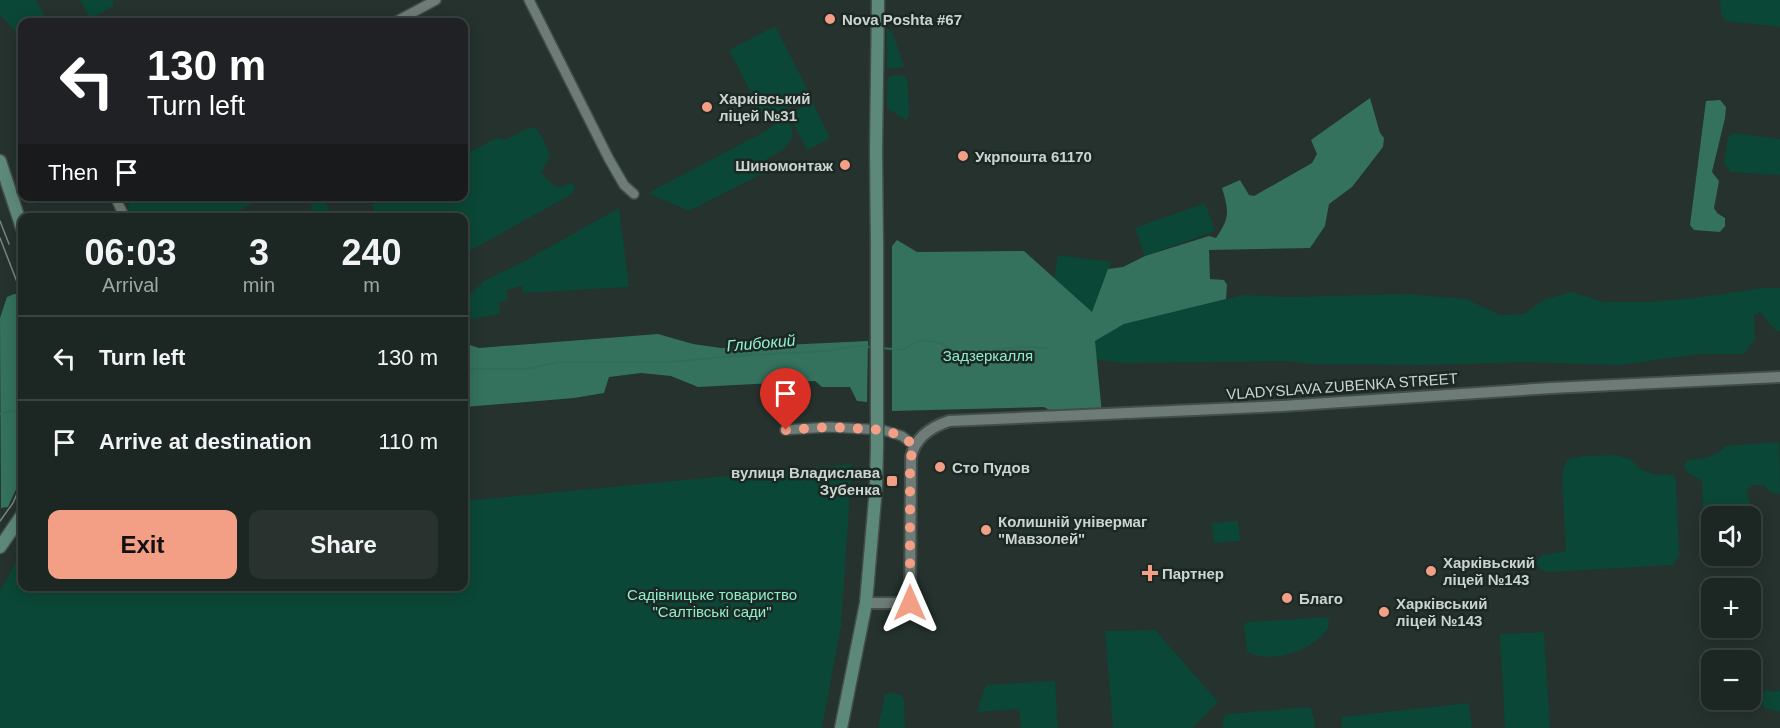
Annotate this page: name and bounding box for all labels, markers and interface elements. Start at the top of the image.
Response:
place label: Nova Poshta #67 [842,11,962,28]
marker: Nova Poshta #67 [823,12,837,26]
icon: left [48,42,126,120]
text: 130 m [147,42,266,89]
place label: Харківський ліцей №31 [719,90,811,124]
text: Turn left [147,91,245,121]
marker: Харківський ліцей №31 [700,100,714,114]
place label: Укрпошта 61170 [975,148,1092,165]
marker: Укрпошта 61170 [956,149,970,163]
icon: arrive [110,156,143,189]
place label: Шиномонтаж [735,157,833,174]
marker: Шиномонтаж [838,158,852,172]
text: Then [48,160,98,185]
text: 06:03 [84,232,176,273]
text: 3 [249,232,269,273]
text: 240 [341,232,402,273]
text: Arrival [102,274,159,296]
text: min [243,274,275,296]
text: m [363,274,380,296]
water label: Глибокий [726,332,796,354]
icon: left [48,342,81,375]
text: Turn left [99,345,185,370]
text: 130 m [377,345,438,370]
park label: Задзеркалля [943,347,1033,364]
pin [760,368,811,430]
street label: VLADYSLAVA ZUBENKA STREET [1226,369,1458,403]
icon: arrive [769,377,802,410]
icon: arrive [48,426,81,459]
text: Arrive at destination [99,429,312,454]
text: 110 m [378,429,438,454]
place label: Сто Пудов [952,459,1030,476]
marker: Сто Пудов [933,460,947,474]
place label: вулиця Владислава Зубенка [731,464,881,498]
marker: вулиця Владислава Зубенка [885,474,899,488]
map controls [1701,506,1761,710]
button: sound [1701,506,1761,566]
button: Exit [48,510,237,579]
button: Share [249,510,438,579]
place label: Колишній універмаг "Мавзолей" [998,513,1147,547]
marker: Колишній універмаг "Мавзолей" [979,523,993,537]
place label: Харківьский ліцей №143 [1443,554,1535,588]
marker: Харківьский ліцей №143 [1424,564,1438,578]
place label: Партнер [1162,565,1224,582]
marker: Партнер [1143,566,1157,580]
position arrow [878,571,942,635]
button: + [1701,578,1761,638]
park label: Садівницьке товариство "Салтівські сади" [627,586,797,620]
place label: Благо [1299,590,1343,607]
marker: Благо [1280,591,1294,605]
place label: Харківський ліцей №143 [1396,595,1488,629]
marker: Харківський ліцей №143 [1377,605,1391,619]
button: − [1701,650,1761,710]

